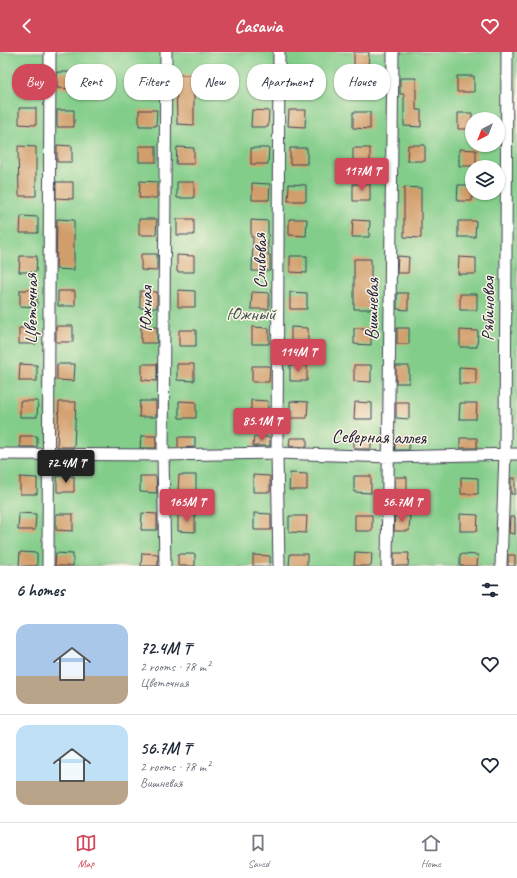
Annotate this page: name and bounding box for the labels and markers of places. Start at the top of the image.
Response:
pin: 117M ₸ [329,158,395,192]
pin: 114M ₸ [265,339,331,373]
pin: 85.1M ₸ [225,408,299,442]
pin: 72.4M ₸ [29,450,103,484]
pin: 165M ₸ [154,489,220,523]
pin: 56.7M ₸ [365,489,439,523]

